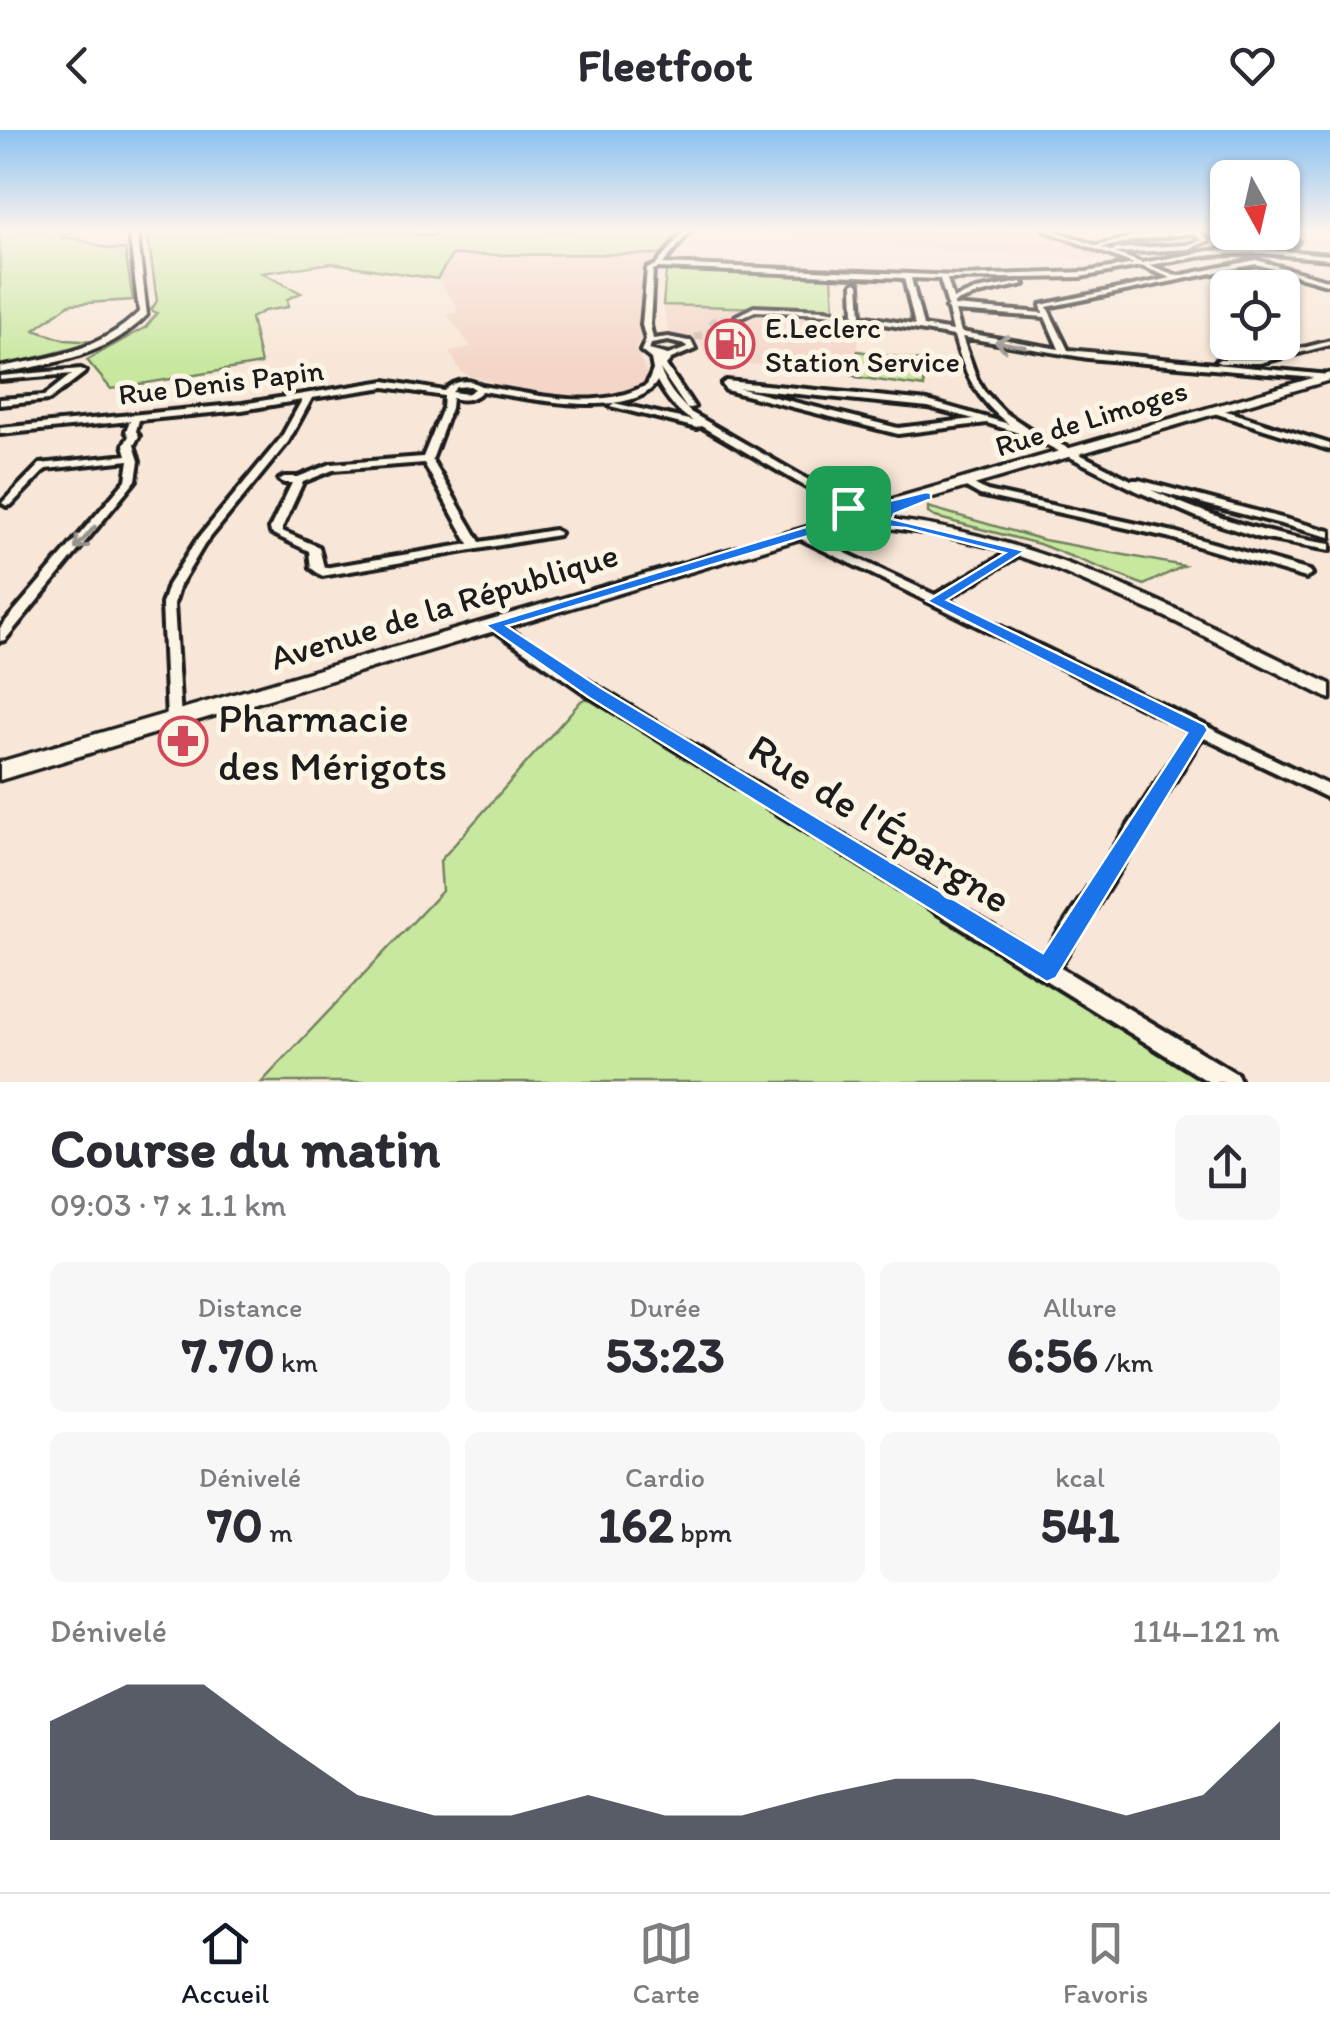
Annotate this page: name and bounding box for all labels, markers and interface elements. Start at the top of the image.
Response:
icon: back [50,38,105,93]
text: Fleetfoot [577,38,753,92]
icon: heart [1225,38,1280,93]
north arrow [1210,160,1300,250]
map controls [1210,160,1300,360]
button: locate [1210,270,1300,360]
place label: E.Leclerc Station Service [765,309,960,380]
fuel station icon: E.Leclerc Station Service [704,318,756,370]
one-way arrow [995,333,1027,352]
street label: Rue Denis Papin [116,351,326,413]
street label: Rue de Limoges [990,371,1192,465]
pin [806,466,891,551]
icon: arrive [821,481,876,536]
one-way arrow [74,525,97,550]
street label: Avenue de la République [265,533,623,679]
place label: Pharmacie des Mérigots [218,692,447,791]
pharmacy icon: Pharmacie des Mérigots [157,715,209,767]
street label: Rue de l'Épargne [739,722,1021,924]
text: Course du matin [50,1115,441,1181]
button: share [1175,1115,1280,1220]
text: 09:03 · 7 × 1.1 km [50,1186,287,1224]
text: Distance [198,1290,302,1324]
text: Durée [629,1290,701,1324]
text: Allure [1043,1290,1117,1324]
text: 7.70 [182,1324,275,1385]
text: 53:23 [605,1324,725,1385]
text: 6:56 [1007,1324,1098,1385]
text: km [275,1345,318,1379]
text: /km [1098,1345,1153,1379]
text: Dénivelé [199,1460,301,1494]
text: Cardio [625,1460,705,1494]
text: kcal [1055,1460,1105,1494]
text: 70 [207,1494,263,1555]
text: 162 [598,1494,674,1555]
text: 541 [1040,1494,1120,1555]
text: m [263,1515,293,1549]
text: bpm [674,1515,732,1549]
text: Dénivelé [50,1612,167,1650]
text: 114–121 m [1133,1612,1280,1650]
tab: Accueil [182,1916,269,2010]
tab: Carte [632,1916,700,2010]
tab: Favoris [1063,1916,1148,2010]

